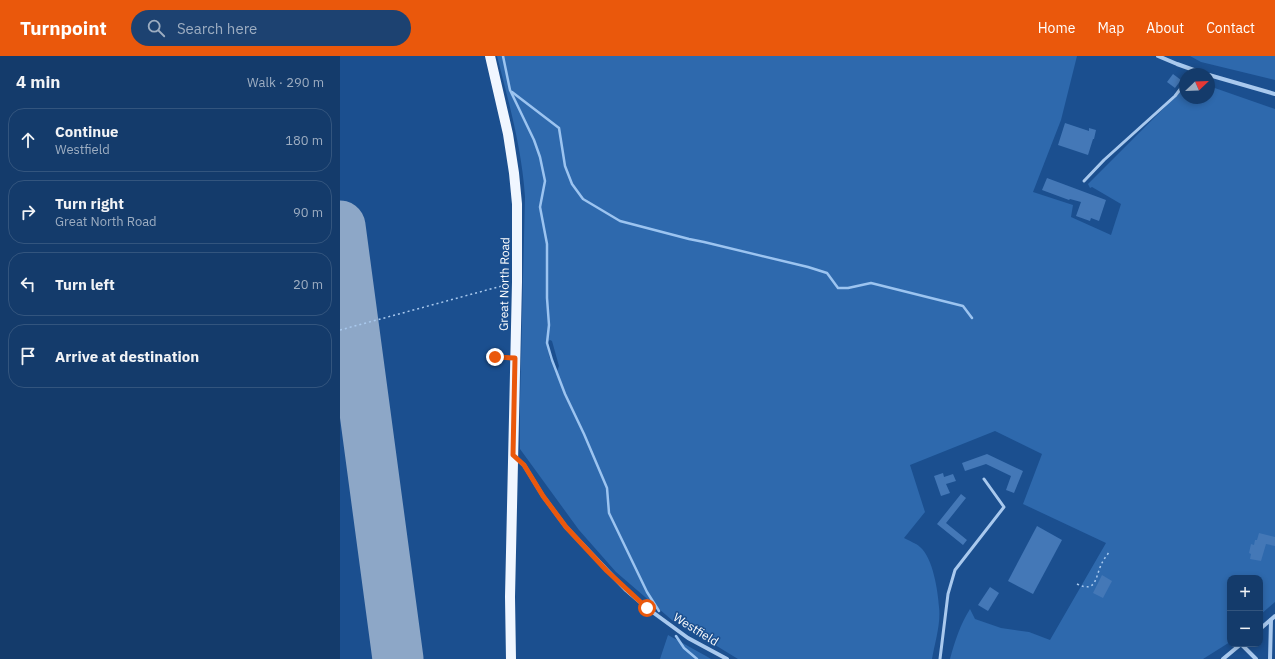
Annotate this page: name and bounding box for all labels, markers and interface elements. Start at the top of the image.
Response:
search box [131,10,411,46]
text: Turnpoint [20,16,107,40]
icon: search [145,17,167,39]
text: Search here [177,19,257,38]
text: Home [1038,19,1075,37]
text: Map [1097,19,1124,37]
text: About [1146,19,1184,37]
text: Contact [1206,19,1255,37]
north arrow [1179,68,1215,104]
text: 4 min [16,71,60,93]
text: Walk · 290 m [247,74,324,91]
text: Continue [55,122,119,141]
icon: ahead [17,129,39,151]
text: 180 m [285,132,323,149]
text: Westfield [55,141,110,158]
text: Turn right [55,194,124,213]
icon: right [17,201,39,223]
text: 90 m [293,204,323,221]
text: Great North Road [55,213,157,230]
street label: Great North Road [496,237,512,331]
icon: left [17,273,39,295]
text: Turn left [55,275,115,294]
text: 20 m [293,276,323,293]
icon: arrive [17,345,39,367]
text: Arrive at destination [55,347,199,366]
route end [486,348,504,366]
map controls [1227,575,1263,647]
button: + [1227,575,1263,611]
route start [638,599,656,617]
street label: Westfield [671,609,721,649]
button: − [1227,611,1263,647]

